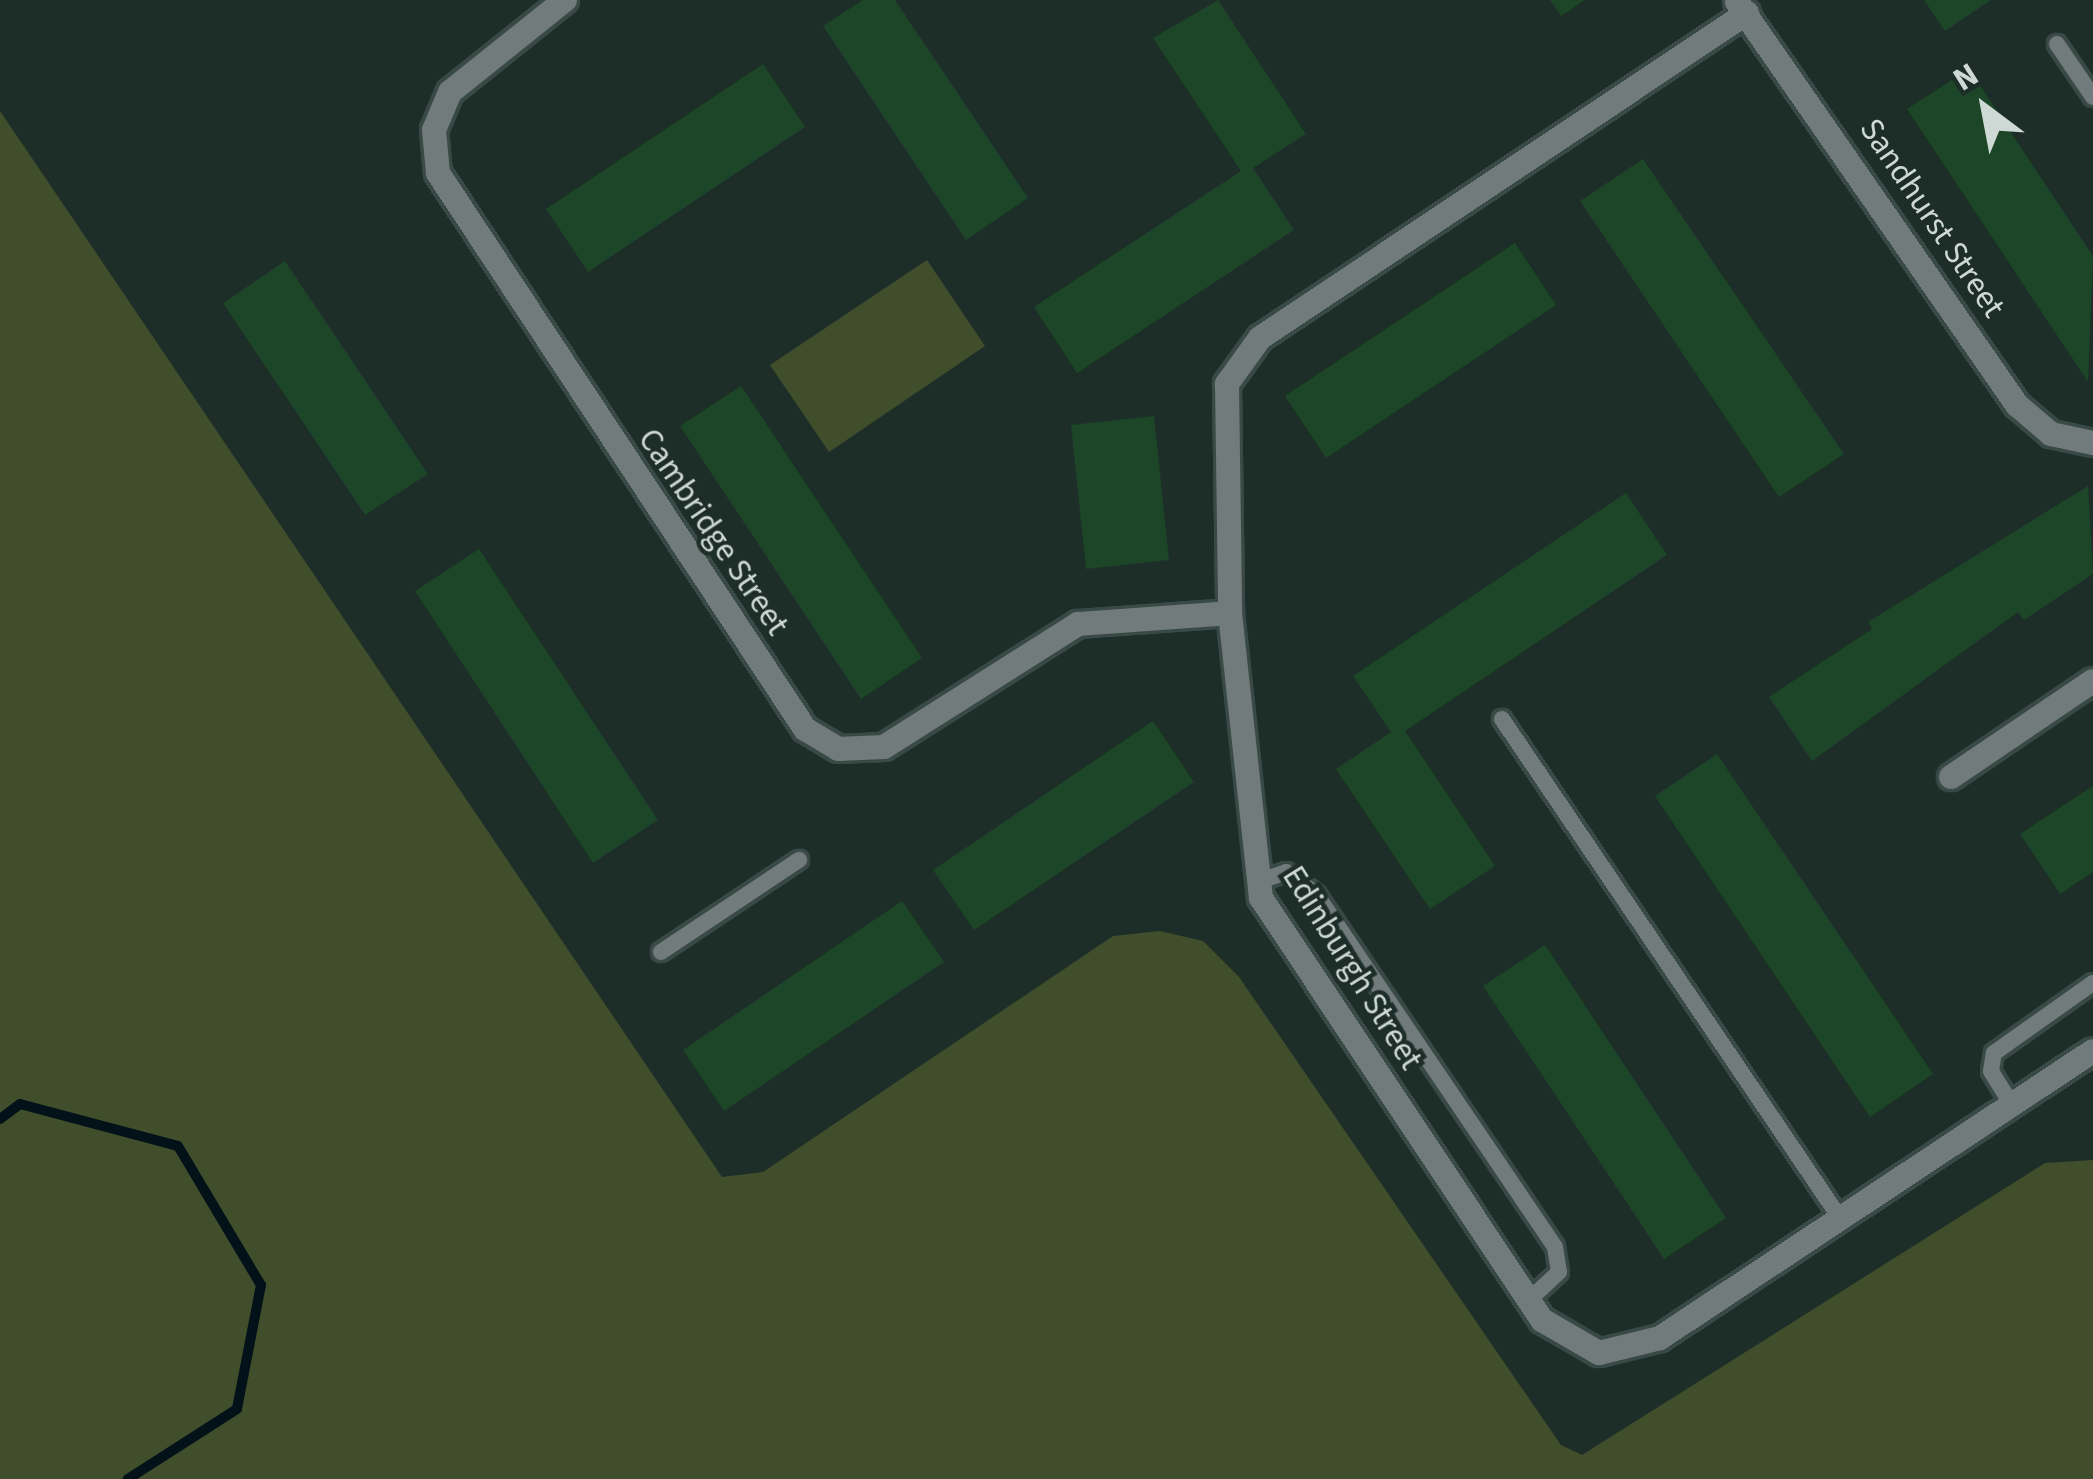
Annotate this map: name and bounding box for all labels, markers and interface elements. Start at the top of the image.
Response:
north arrow [1925,48,2045,168]
text: N [1944,51,1987,103]
street label: Sandhurst Street [1851,111,2013,325]
street label: Cambridge Street [629,421,797,643]
street label: Edinburgh Street [1274,859,1430,1077]

